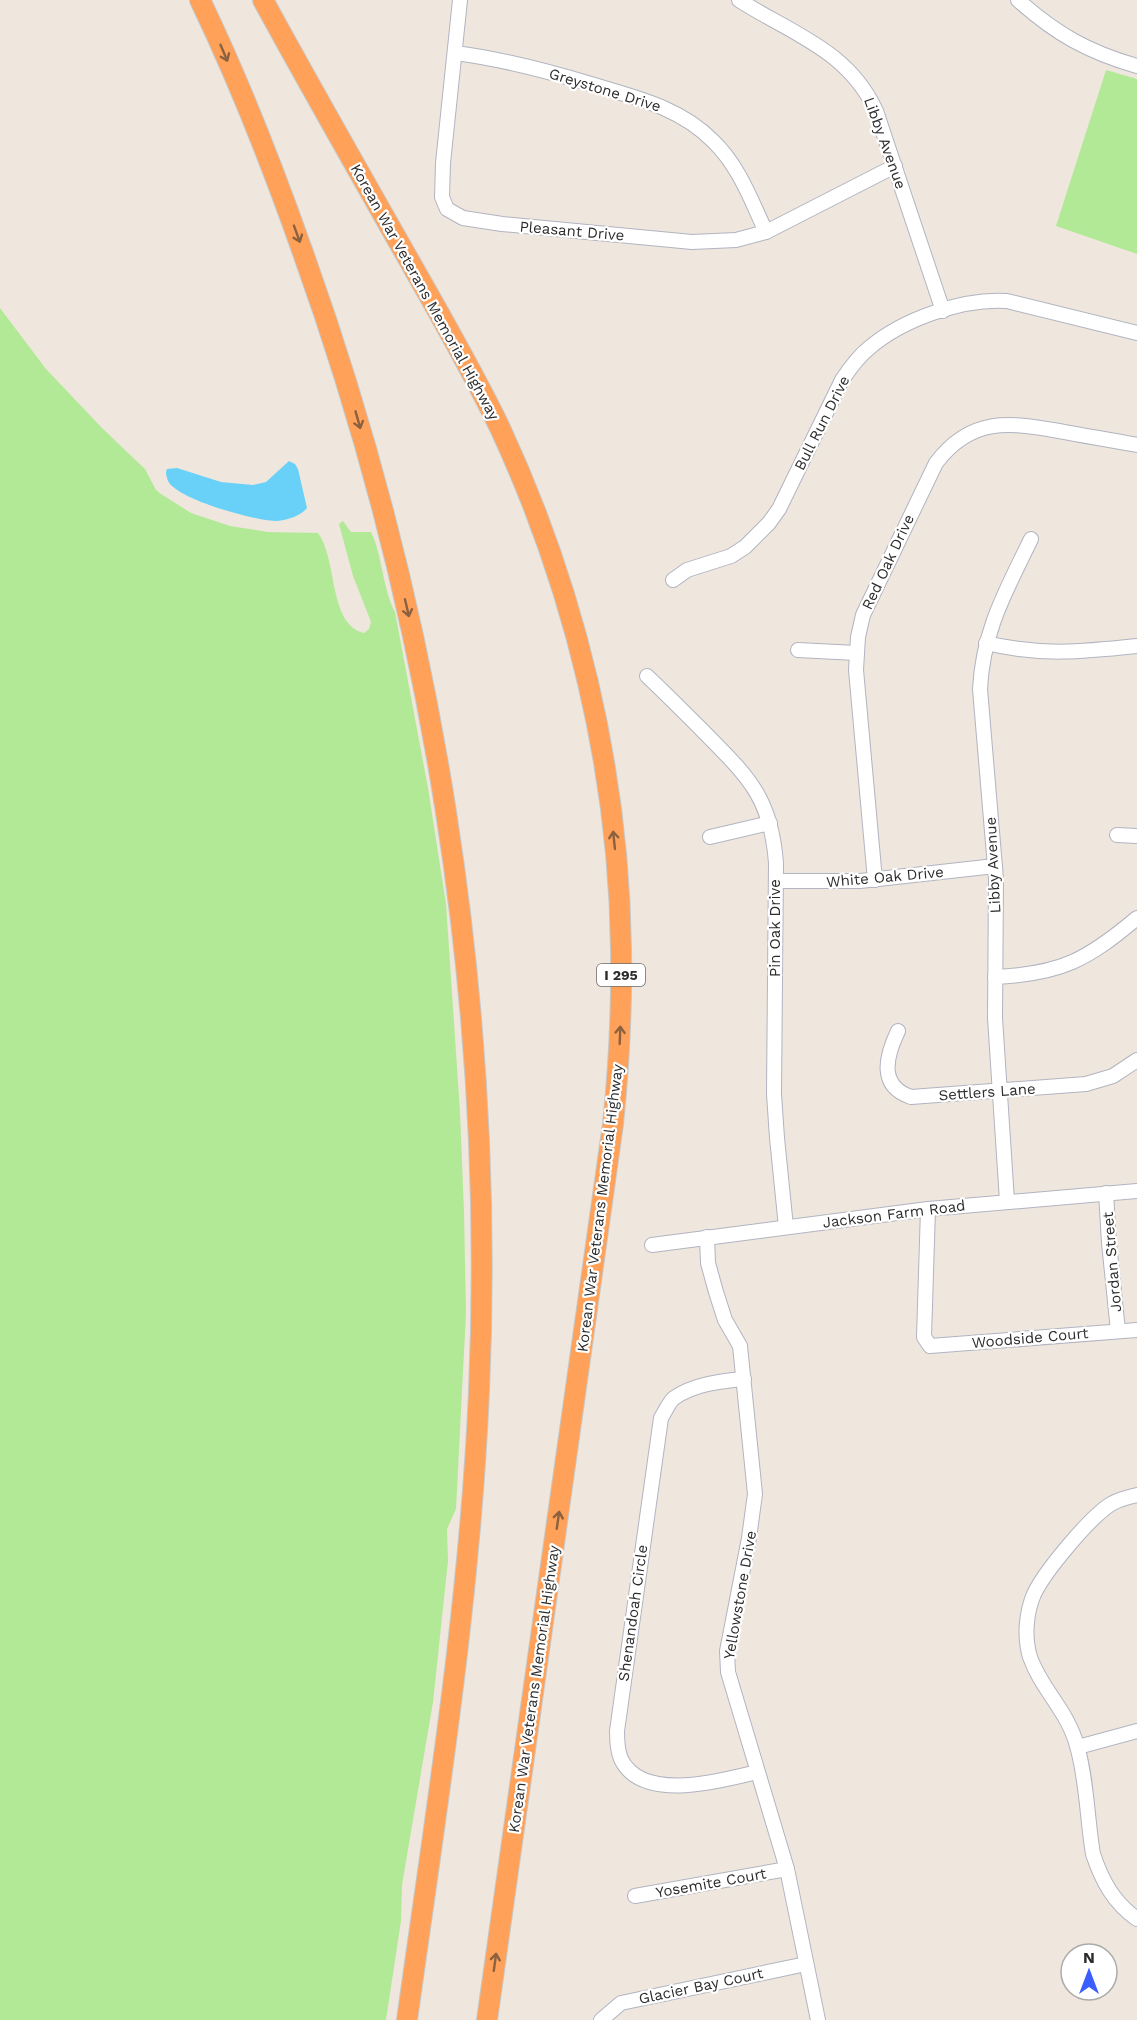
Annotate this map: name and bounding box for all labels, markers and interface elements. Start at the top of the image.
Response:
one-way arrow [219,44,230,62]
street label: Greystone Drive [547,64,663,116]
street label: Libby Avenue [860,95,910,191]
street label: Korean War Veterans Memorial Highway [347,161,503,423]
street label: Pleasant Drive [519,217,625,245]
one-way arrow [292,225,303,243]
street label: Bull Run Drive [790,373,854,473]
one-way arrow [353,410,364,429]
street label: Red Oak Drive [858,511,918,613]
one-way arrow [402,598,413,617]
street label: Libby Avenue [981,816,1005,914]
one-way arrow [608,831,619,850]
street label: White Oak Drive [825,863,945,891]
street label: Pin Oak Drive [766,879,784,977]
road number: I 295 [597,964,645,986]
one-way arrow [614,1025,626,1045]
street label: Korean War Veterans Memorial Highway [573,1063,627,1353]
street label: Settlers Lane [938,1080,1036,1104]
street label: Jackson Farm Road [822,1196,966,1232]
street label: Jordan Street [1099,1210,1125,1313]
street label: Woodside Court [971,1324,1090,1352]
one-way arrow [553,1510,564,1530]
street label: Yellowstone Drive [720,1529,760,1661]
street label: Korean War Veterans Memorial Highway [505,1544,563,1834]
street label: Shenandoah Circle [615,1544,651,1682]
street label: Yosemite Court [654,1864,768,1902]
north arrow [1059,1942,1119,2002]
text: N [1083,1948,1095,1967]
one-way arrow [490,1953,501,1972]
street label: Glacier Bay Court [637,1964,766,2008]

